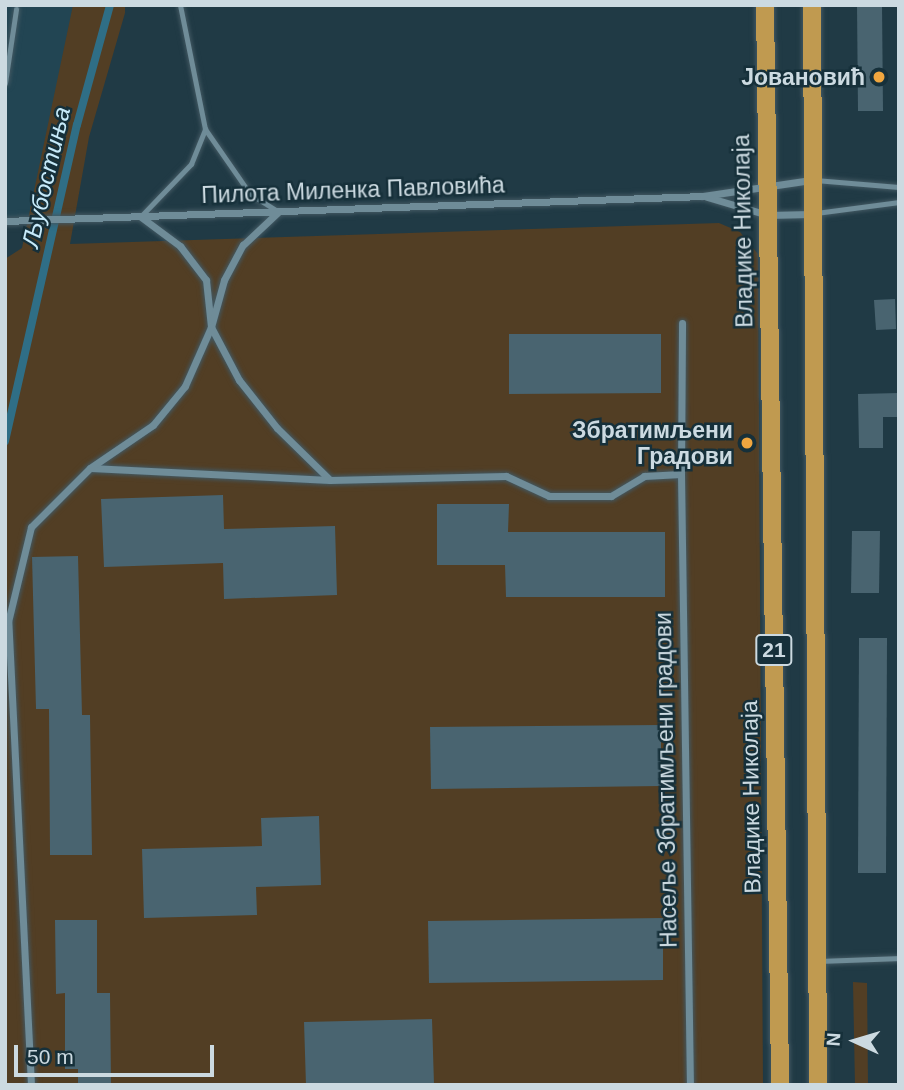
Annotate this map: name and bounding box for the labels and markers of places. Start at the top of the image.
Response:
place label: Јовановић [741,63,865,91]
marker: Јовановић [871,69,887,85]
place label: Збратимљени Градови [572,416,733,470]
marker: Збратимљени Градови [739,435,755,451]

